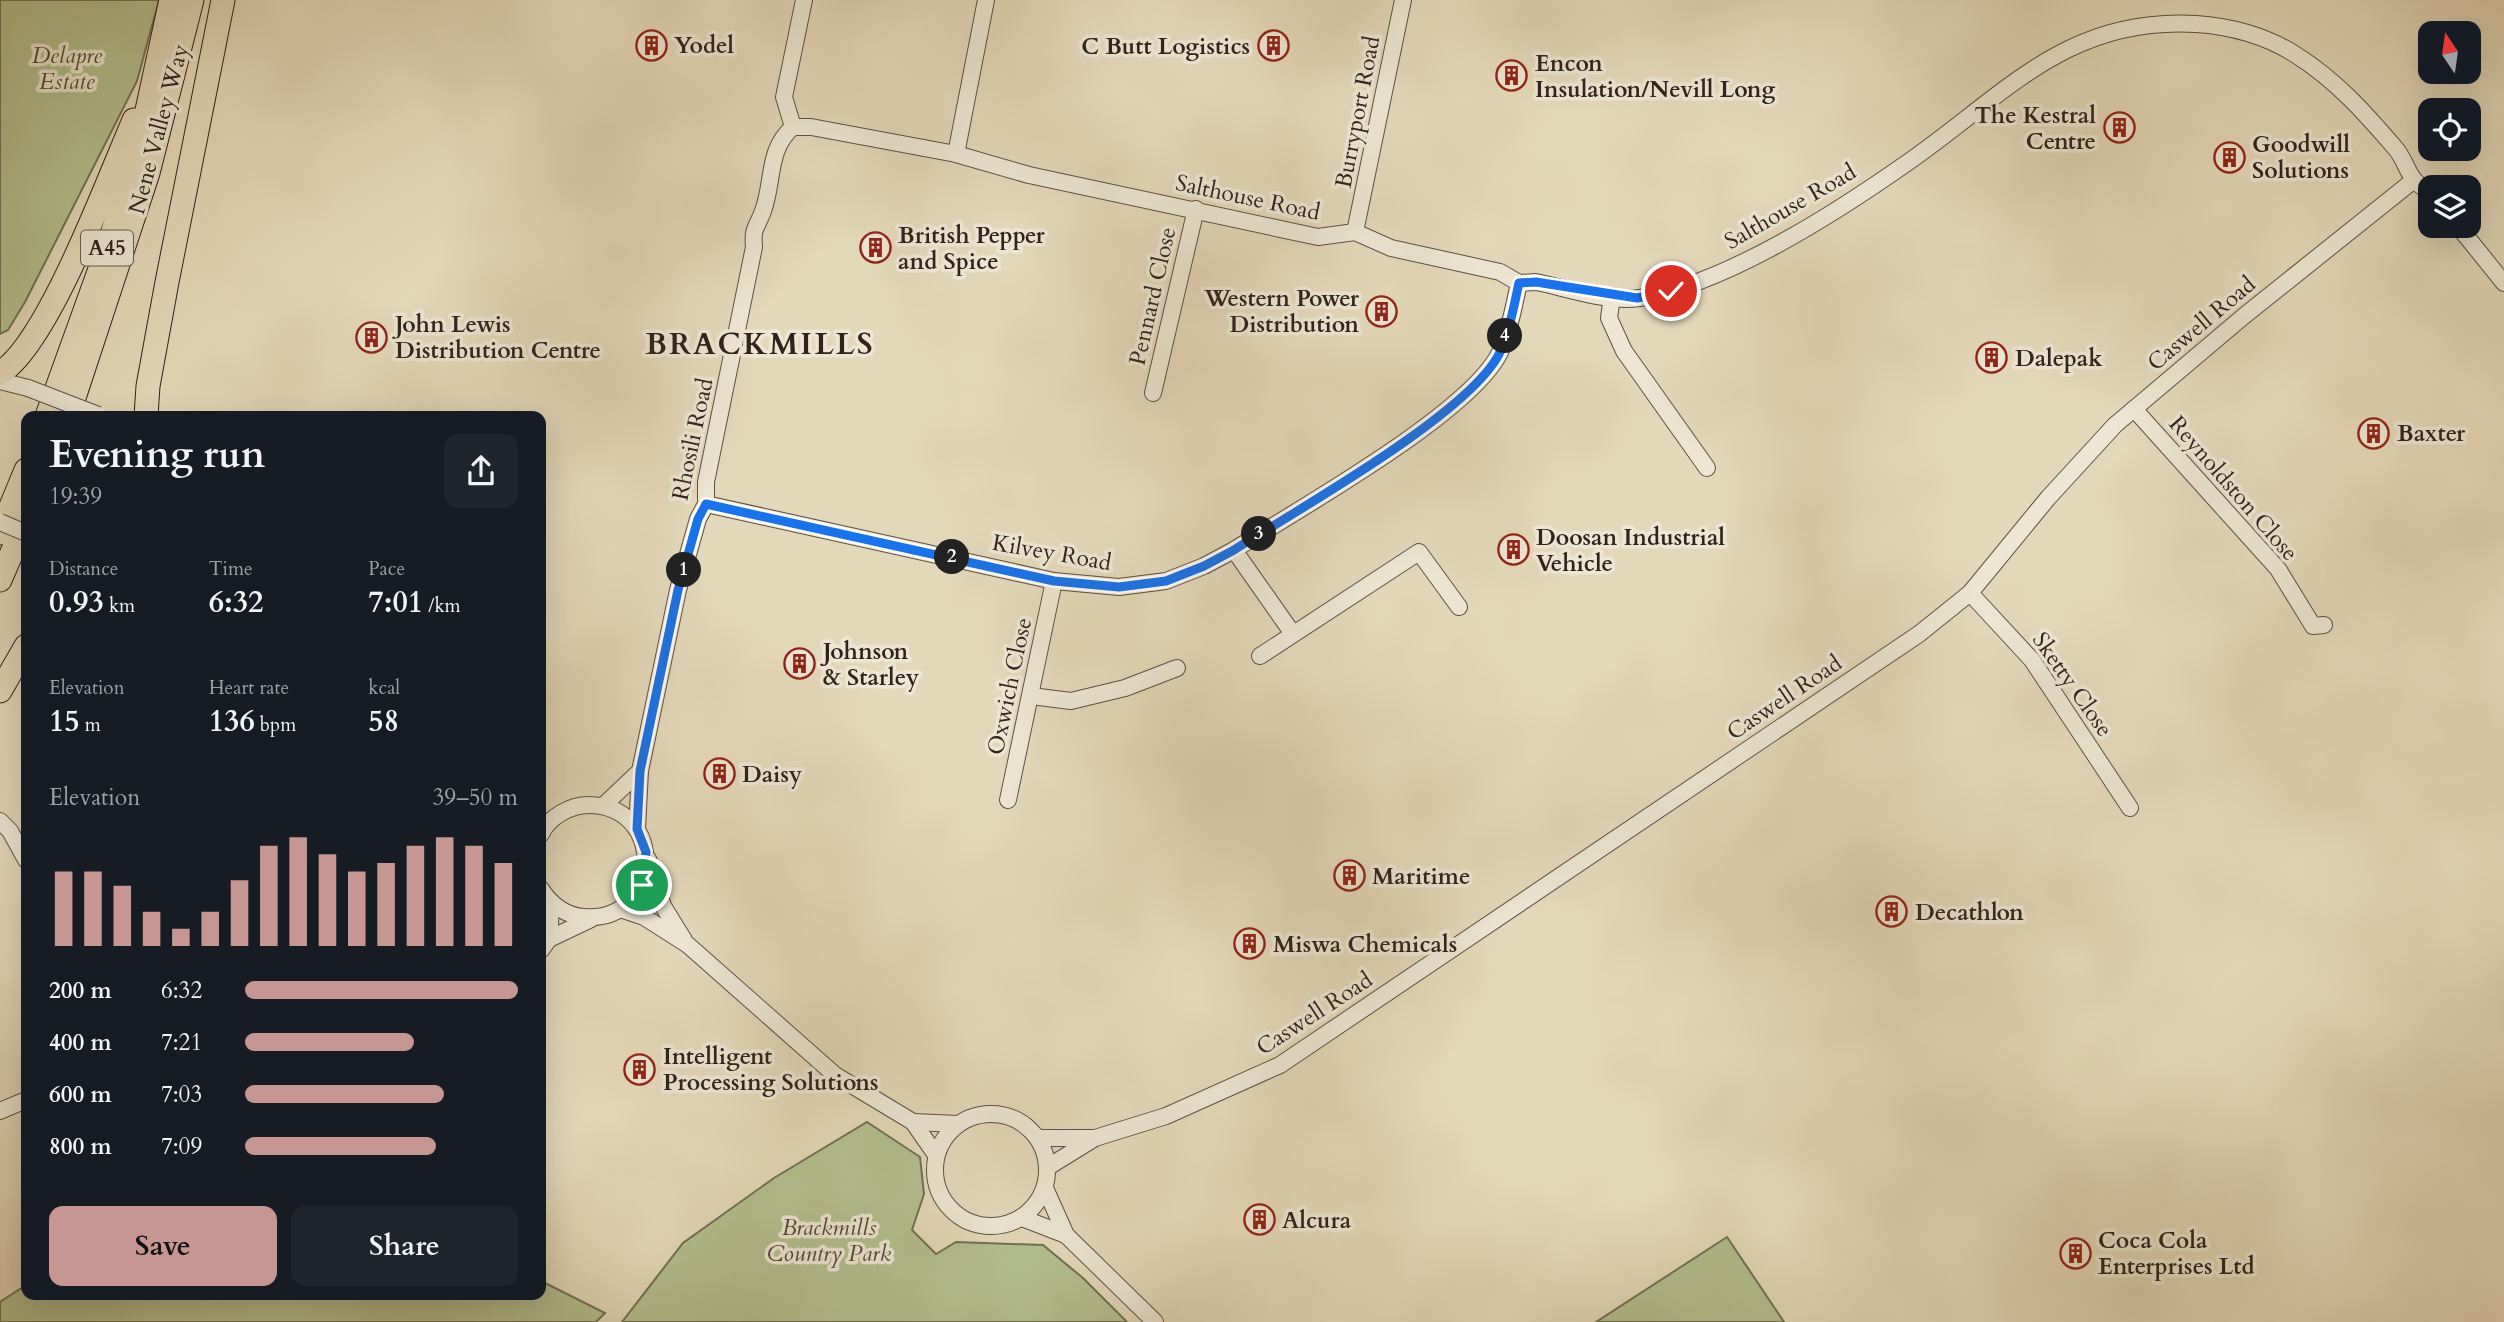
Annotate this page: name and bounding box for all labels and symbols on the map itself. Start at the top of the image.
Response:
north arrow [2418,21,2482,84]
building icon: Yodel [634,28,668,62]
building icon: C Butt Logistics [1256,29,1290,63]
place label: Yodel [674,30,734,61]
place label: C Butt Logistics [1081,31,1250,62]
street label: Burryport Road [1328,33,1388,191]
park label: Delapre Estate [32,40,102,97]
street label: Nene Valley Way [121,41,196,217]
place label: Encon Insulation/Nevill Long [1535,48,1775,105]
building icon: Encon Insulation/Nevill Long [1495,59,1529,93]
place label: The Kestral Centre [1974,100,2096,157]
building icon: The Kestral Centre [2102,111,2136,145]
place label: Goodwill Solutions [2252,129,2350,186]
building icon: Goodwill Solutions [2212,140,2246,174]
street label: Salthouse Road [1719,156,1862,257]
street label: Salthouse Road [1173,167,1324,228]
place label: British Pepper and Spice [898,220,1046,277]
street label: Pennard Close [1122,224,1183,368]
road number: A45 [81,230,133,266]
building icon: British Pepper and Spice [858,231,892,265]
pin [1641,261,1701,321]
street label: Caswell Road [2141,268,2263,378]
place label: Western Power Distribution [1203,283,1360,340]
building icon: Western Power Distribution [1365,294,1399,328]
place label: John Lewis Distribution Centre [392,309,601,366]
pin: 4 [1488,318,1522,354]
building icon: John Lewis Distribution Centre [355,320,389,354]
district label: BRACKMILLS [645,324,875,365]
building icon: Dalepak [1975,341,2009,375]
place label: Dalepak [2015,343,2103,374]
street label: Rhosili Road [664,374,721,503]
street label: Reynoldston Close [2162,409,2305,567]
building icon: Baxter [2357,416,2391,450]
place label: Baxter [2397,418,2466,449]
pin: 3 [1242,516,1276,552]
place label: Doosan Industrial Vehicle [1536,522,1725,579]
street label: Kilvey Road [990,527,1115,578]
building icon: Doosan Industrial Vehicle [1496,533,1530,567]
pin: 2 [934,540,970,574]
pin: 1 [666,552,702,588]
street label: Oxwich Close [980,615,1039,758]
street label: Sketty Close [2025,626,2120,743]
place label: Johnson & Starley [820,636,919,693]
building icon: Johnson & Starley [783,647,817,681]
street label: Caswell Road [1721,647,1849,747]
building icon: Daisy [702,757,736,791]
place label: Daisy [742,759,802,790]
pin [612,855,672,915]
building icon: Maritime [1332,859,1366,893]
place label: Maritime [1372,861,1470,892]
building icon: Decathlon [1875,895,1909,929]
place label: Decathlon [1915,897,2024,928]
building icon: Miswa Chemicals [1233,927,1267,961]
place label: Miswa Chemicals [1273,929,1457,960]
street label: Caswell Road [1250,964,1379,1063]
place label: Intelligent Processing Solutions [663,1041,879,1098]
building icon: Intelligent Processing Solutions [623,1052,657,1086]
building icon: Alcura [1242,1203,1276,1237]
place label: Alcura [1282,1205,1352,1236]
park label: Brackmills Country Park [767,1212,892,1269]
place label: Coca Cola Enterprises Ltd [2098,1225,2255,1282]
building icon: Coca Cola Enterprises Ltd [2058,1236,2092,1270]

